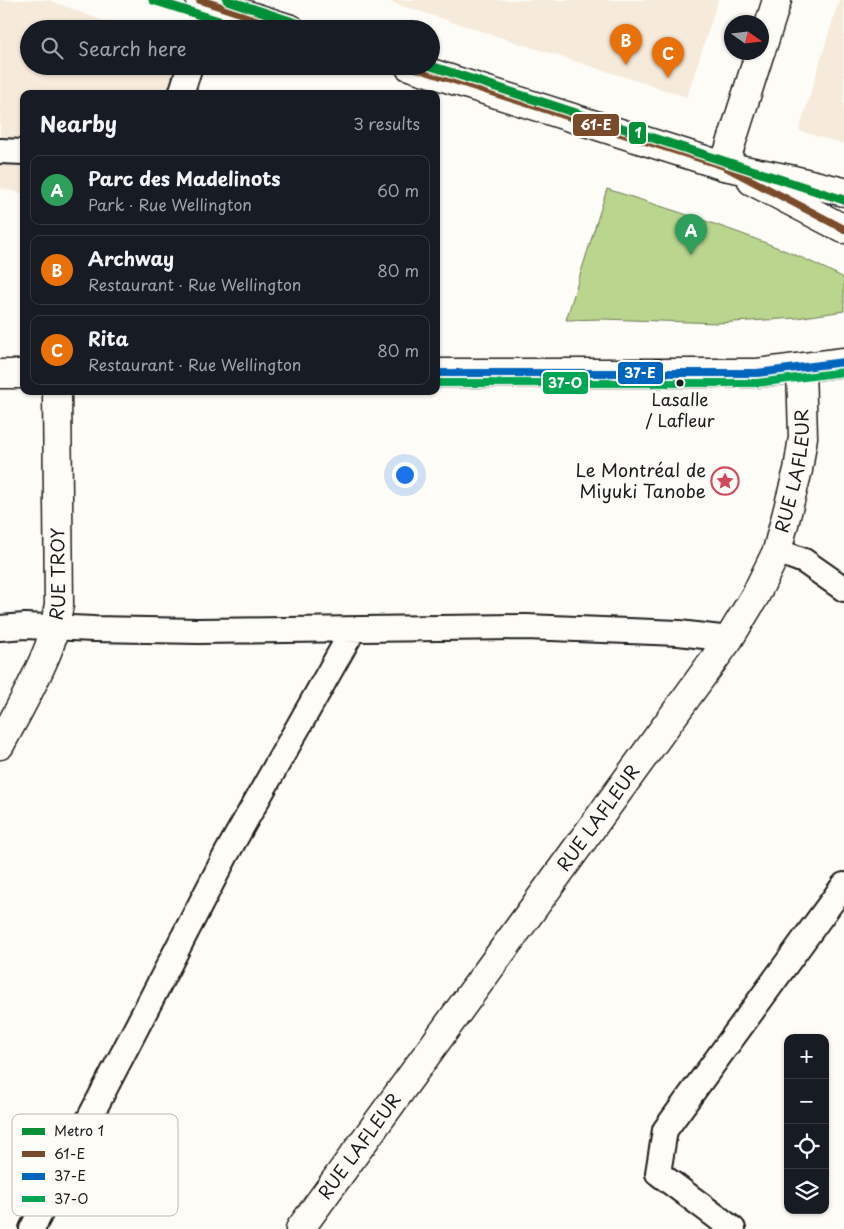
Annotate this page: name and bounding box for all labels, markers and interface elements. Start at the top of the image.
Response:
north arrow [724,15,769,60]
search box [20,20,440,75]
pin: B [610,24,642,65]
icon: search [38,34,66,62]
text: Search here [78,34,187,62]
pin: C [652,37,684,78]
text: Nearby [40,107,117,139]
text: 3 results [353,111,420,135]
line badge: 61-E [572,113,620,137]
text: 61-E [580,114,612,135]
line badge: 1 [628,121,647,145]
text: 1 [635,122,642,143]
text: Parc des Madelinots [88,164,281,192]
text: A [51,178,63,202]
text: 60 m [377,178,419,202]
text: Park · Rue Wellington [88,192,252,216]
pin: A [675,214,707,255]
text: Archway [88,244,174,272]
text: B [52,258,62,282]
text: 80 m [377,258,419,282]
text: Restaurant · Rue Wellington [88,272,301,296]
text: Rita [88,324,129,352]
text: C [51,338,63,362]
text: 80 m [377,338,419,362]
text: Restaurant · Rue Wellington [88,352,301,376]
line badge: 37-E [617,361,664,385]
text: 37-E [624,362,656,383]
line badge: 37-O [542,371,589,395]
text: 37-O [548,372,582,393]
marker: Lasalle / Lafleur [675,378,685,388]
place label: Lasalle / Lafleur [645,386,715,433]
street label: RUE LAFLEUR [767,409,815,535]
place label: Le Montréal de Miyuki Tanobe [576,456,706,504]
your location [392,462,418,488]
place icon: Le Montréal de Miyuki Tanobe [710,466,740,496]
street label: RUE TROY [41,527,71,622]
street label: RUE LAFLEUR [550,758,646,876]
map controls [784,1034,829,1214]
button: + [784,1034,829,1079]
button: − [784,1079,829,1124]
street label: RUE LAFLEUR [311,1087,407,1205]
legend [12,1114,178,1216]
text: Metro 1 [54,1120,104,1141]
button: locate [784,1124,829,1169]
text: 61-E [54,1143,85,1164]
text: 37-E [54,1165,86,1186]
button: layers [784,1169,829,1214]
text: 37-O [54,1188,88,1209]

